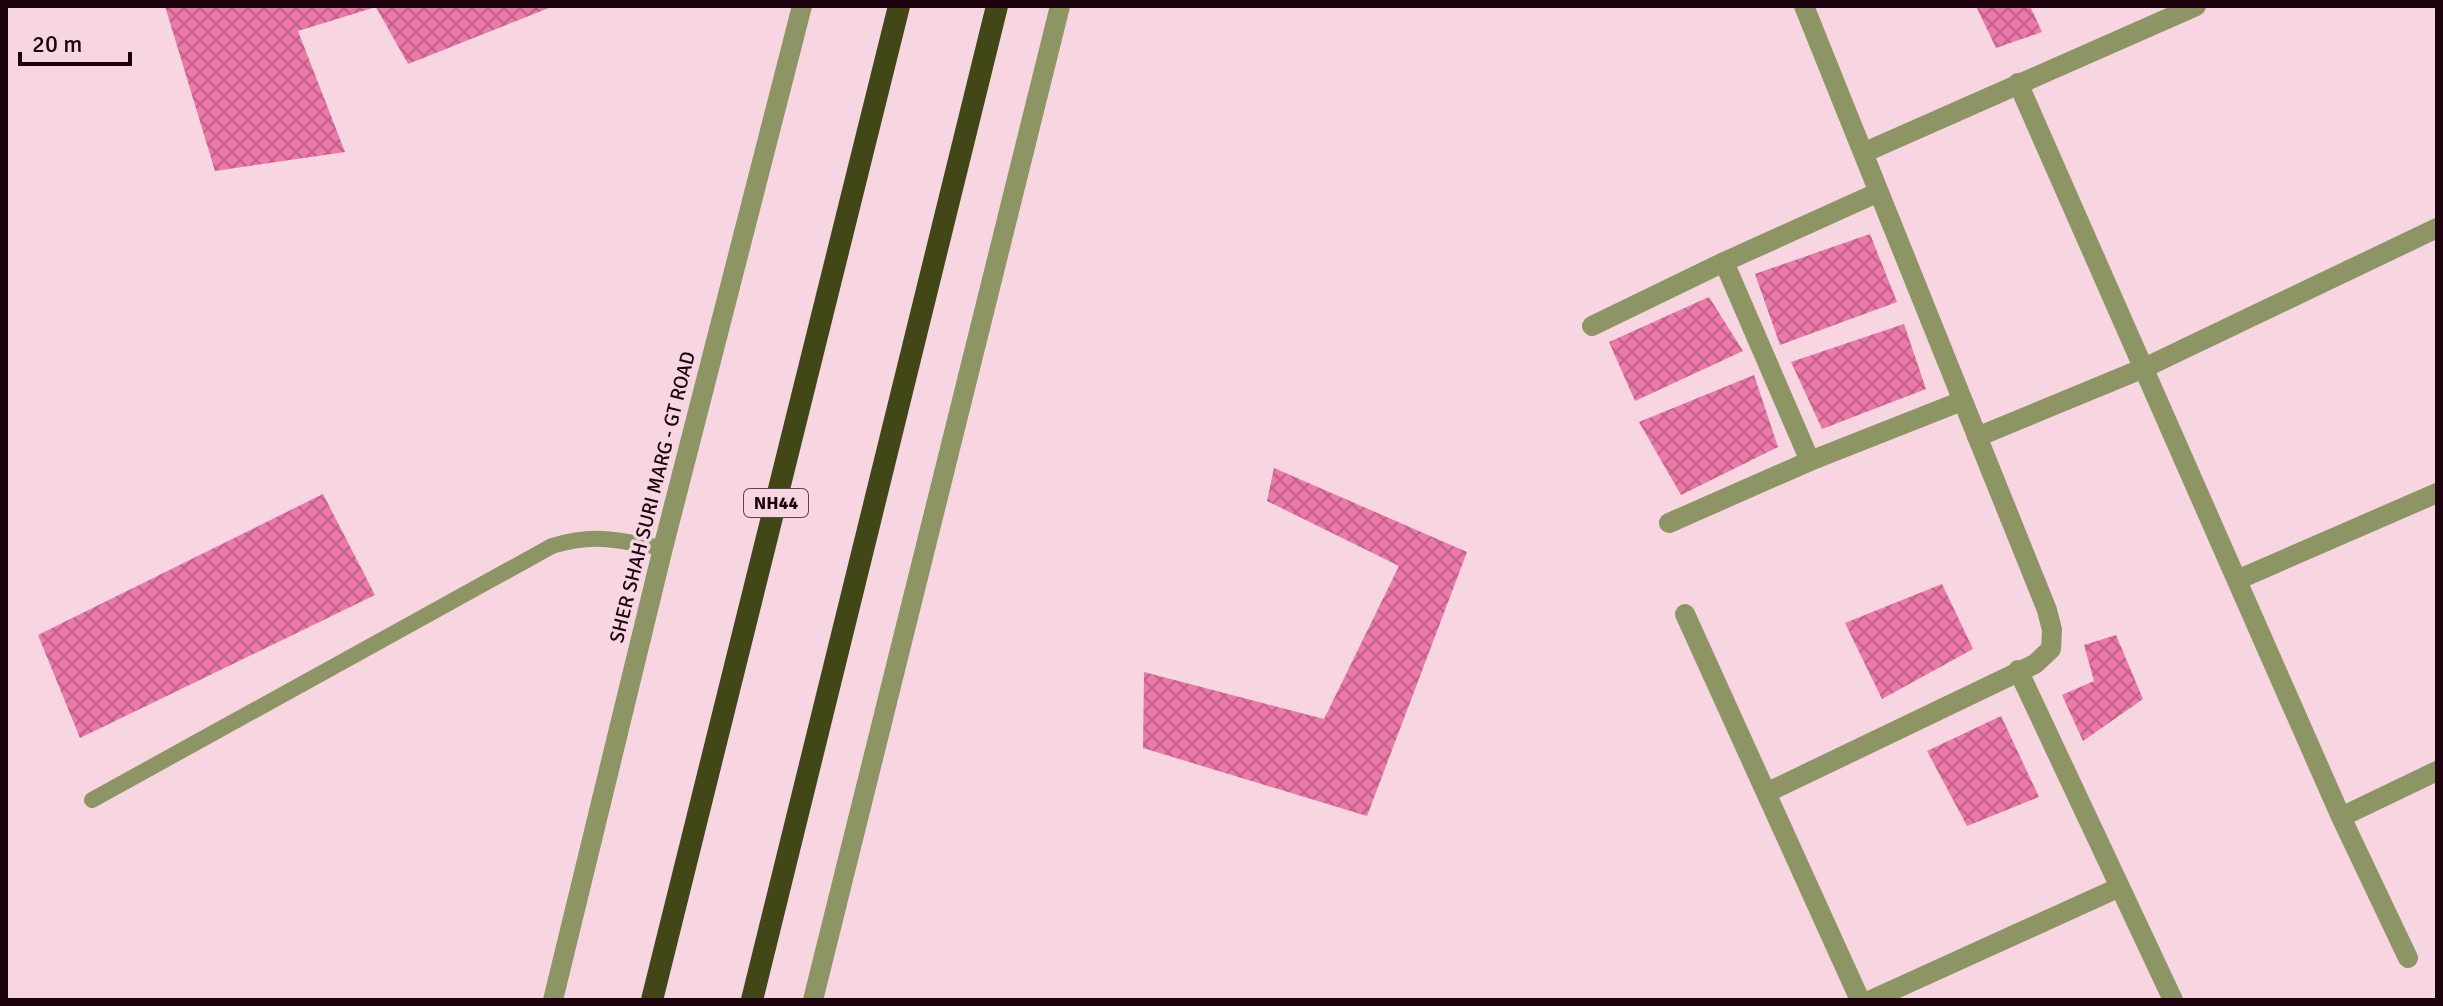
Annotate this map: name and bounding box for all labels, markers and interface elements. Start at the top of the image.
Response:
scale bar [20,16,130,66]
text: 20 m [32,29,82,59]
street label: SHER SHAH SURI MARG - GT ROAD [604,349,701,645]
road number: NH44 [744,489,808,517]

